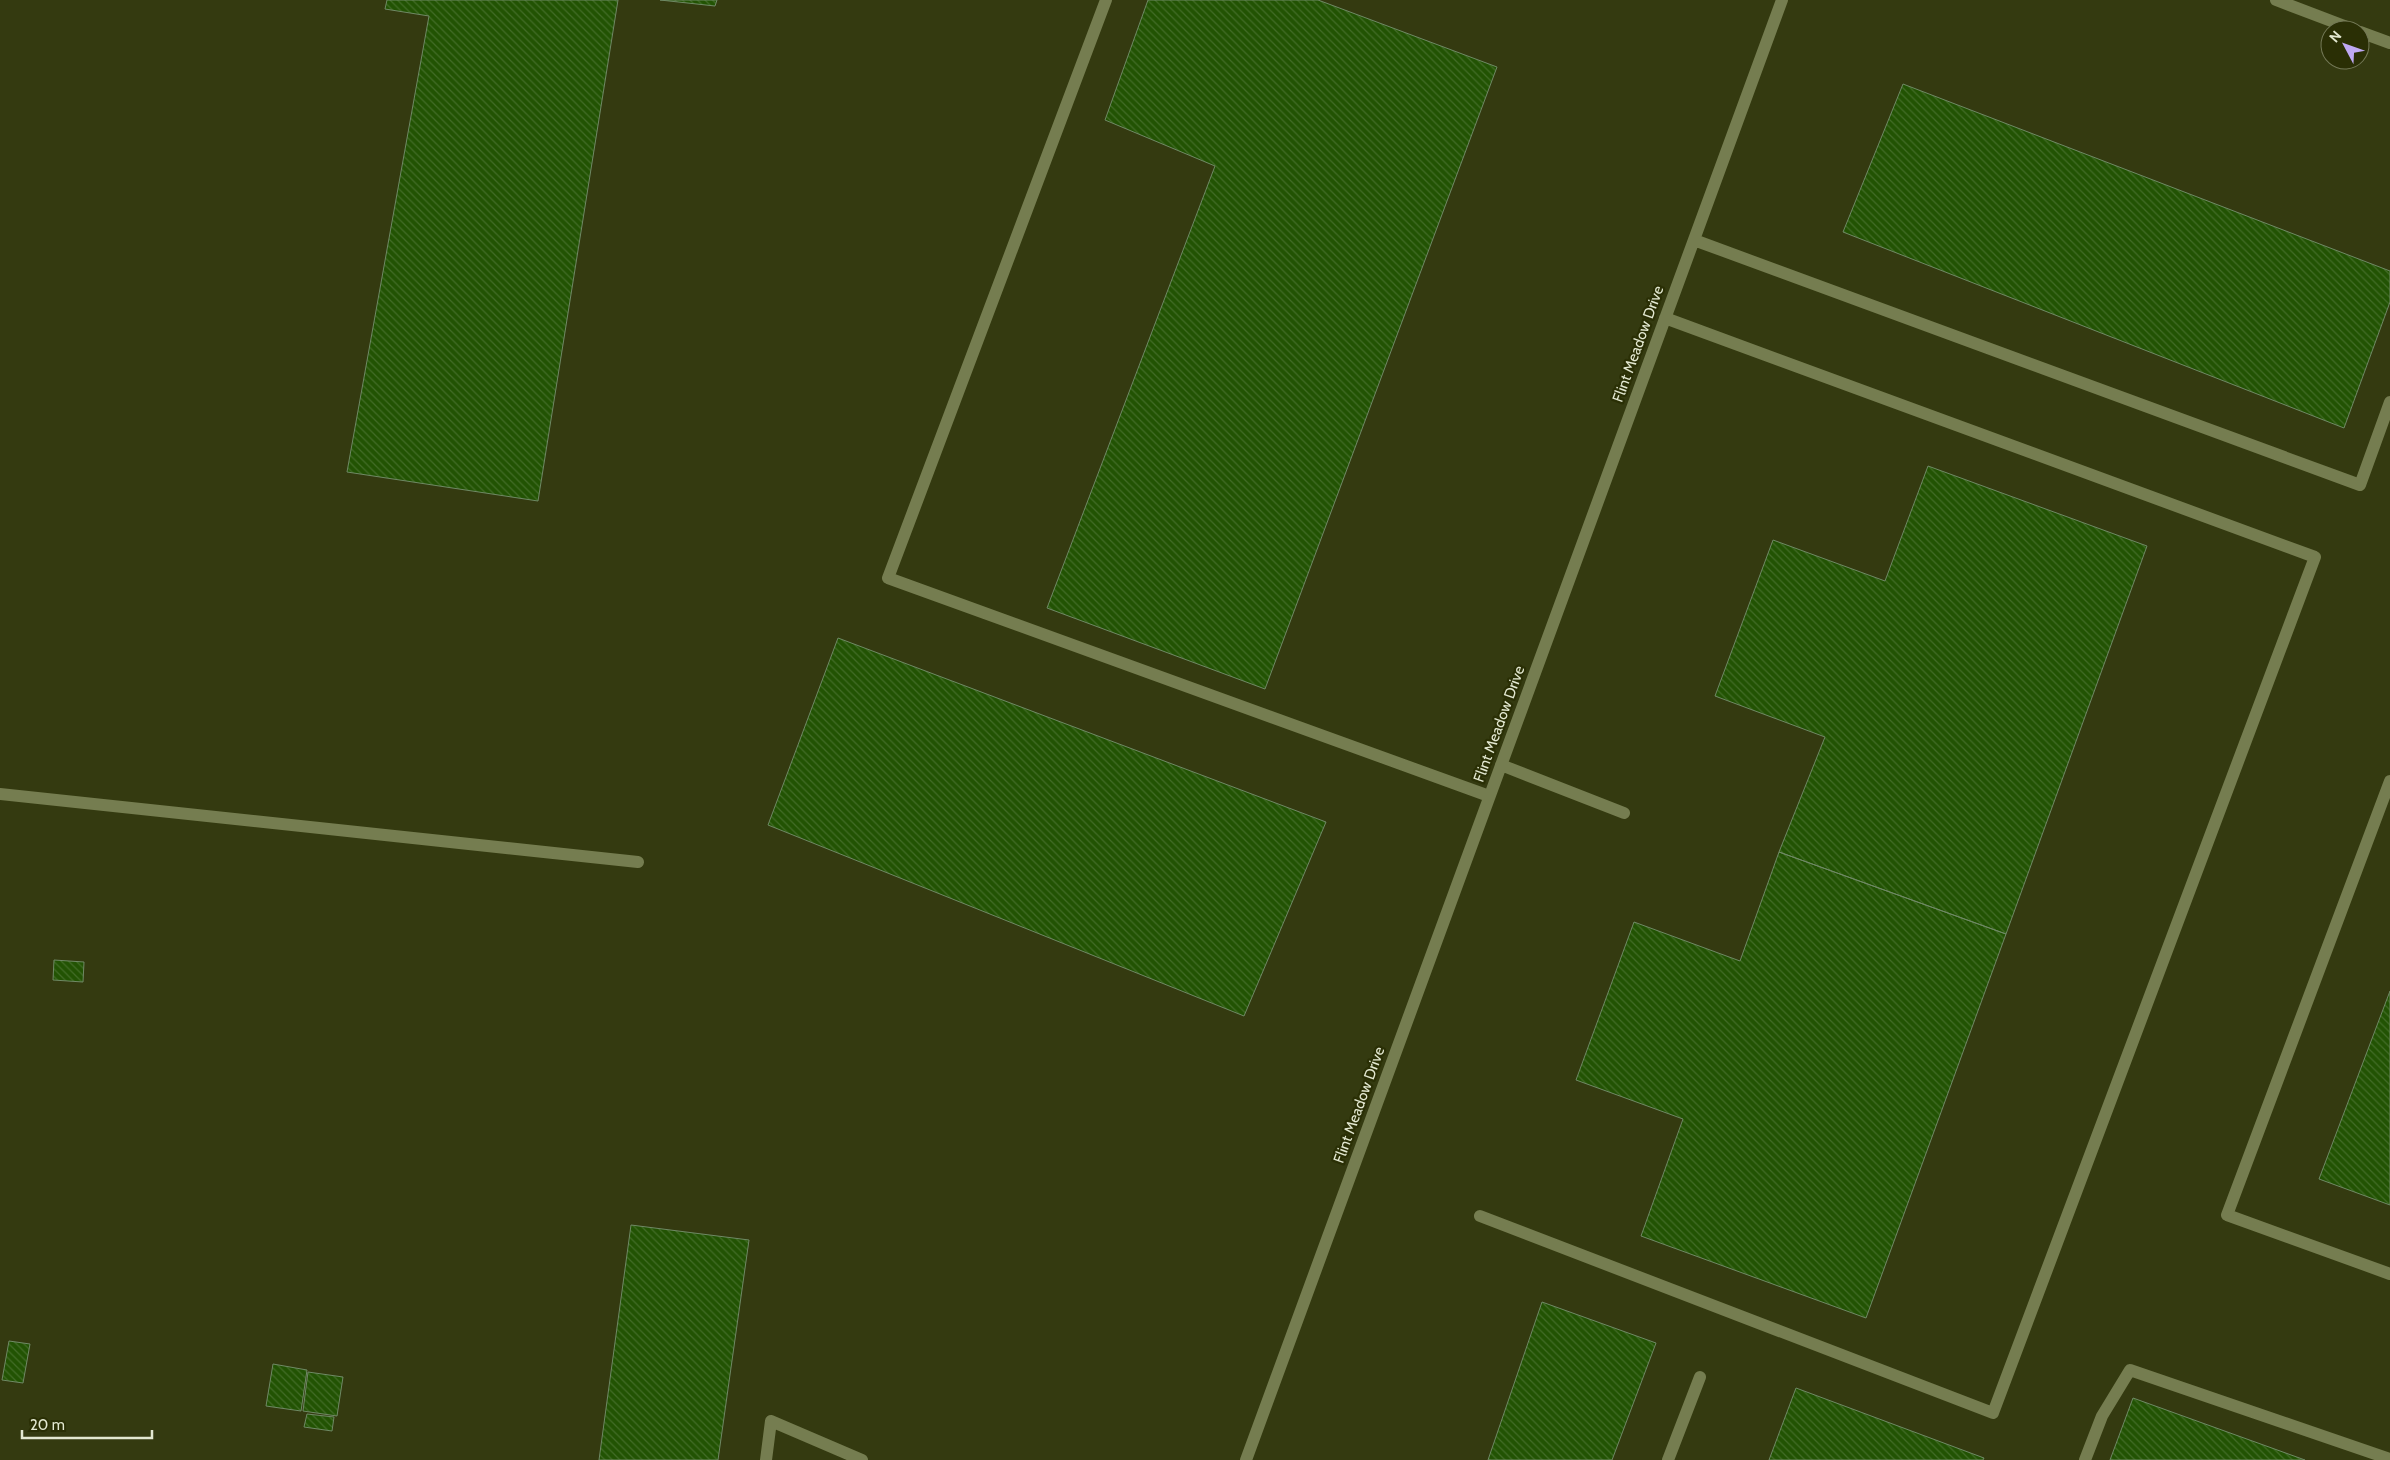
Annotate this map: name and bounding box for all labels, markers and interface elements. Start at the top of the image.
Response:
north arrow [2320,20,2370,70]
text: N [2325,27,2345,46]
street label: Flint Meadow Drive [1609,283,1668,405]
street label: Flint Meadow Drive [1470,663,1529,785]
street label: Flint Meadow Drive [1330,1044,1389,1166]
scale bar [22,1408,152,1440]
text: 20 m [30,1416,65,1434]

